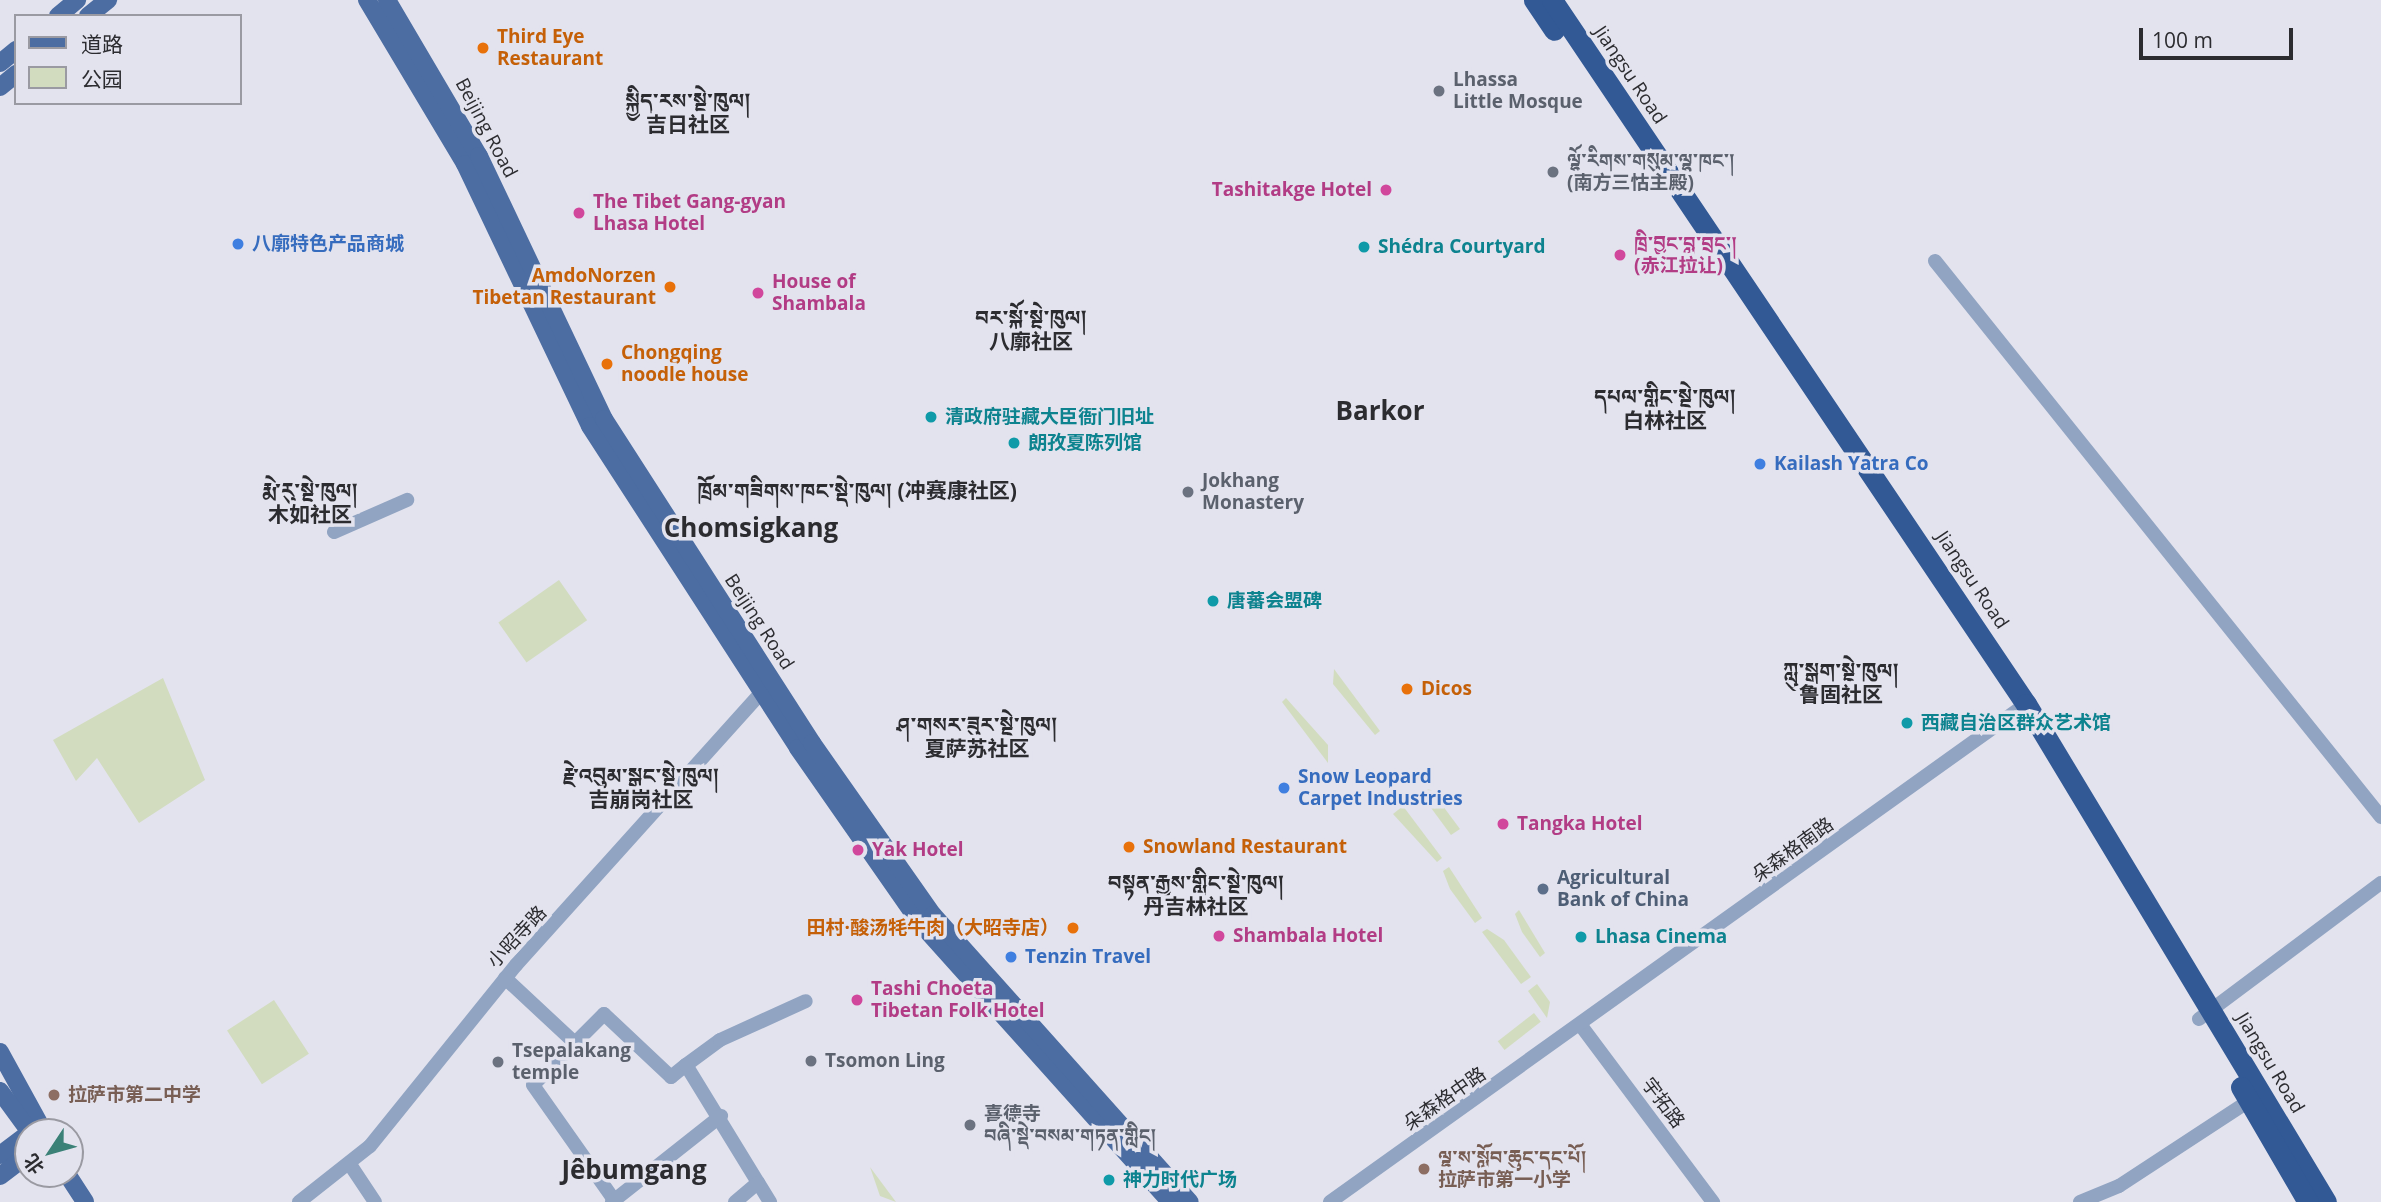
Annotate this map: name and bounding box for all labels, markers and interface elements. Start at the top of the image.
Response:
legend [14,14,242,105]
scale bar [2143,14,2297,58]
street label: Jiangsu Road [1589,22,1671,128]
place label: Third Eye Restaurant [497,26,603,70]
text: 100 m [2152,26,2213,54]
text: 道路 [81,30,123,58]
marker: Third Eye Restaurant [475,40,491,56]
text: 公园 [81,65,123,93]
place label: Lhassa Little Mosque [1453,69,1583,113]
street label: Beijing Road [450,74,522,182]
marker: Lhassa Little Mosque [1431,83,1447,99]
district label: སྐྱིད་རས་སྡེ་ཁུལ། 吉日社区 [625,87,751,137]
place label: ལྷོ་རིགས་གསུམ་ལྷ་ཁང་། (南方三怙主殿) [1567,150,1735,194]
marker: ལྷོ་རིགས་གསུམ་ལྷ་ཁང་། (南方三怙主殿) [1545,164,1561,180]
place label: Tashitakge Hotel [1212,179,1372,201]
marker: Tashitakge Hotel [1378,182,1394,198]
place label: The Tibet Gang-gyan Lhasa Hotel [593,191,786,235]
marker: The Tibet Gang-gyan Lhasa Hotel [571,205,587,221]
place label: 八廓特色产品商城 [252,233,404,255]
place label: ཁྲི་བྱང་བླ་བྲང་། (赤江拉让) [1634,233,1737,277]
marker: 八廓特色产品商城 [230,236,246,252]
place label: Shédra Courtyard [1378,236,1545,258]
marker: Shédra Courtyard [1356,239,1372,255]
marker: ཁྲི་བྱང་བླ་བྲང་། (赤江拉让) [1612,247,1628,263]
place label: AmdoNorzen Tibetan Restaurant [473,265,656,309]
place label: House of Shambala [772,271,866,315]
marker: AmdoNorzen Tibetan Restaurant [662,279,678,295]
marker: House of Shambala [750,285,766,301]
district label: བར་སྐོ་སྡེ་ཁུལ། 八廓社区 [975,304,1087,354]
place label: Chongqing noodle house [621,342,748,386]
marker: Chongqing noodle house [599,356,615,372]
district label: དཔལ་གླིང་སྡེ་ཁུལ། 白林社区 [1594,383,1736,433]
district label: Barkor [1335,395,1425,427]
place label: 清政府驻藏大臣衙门旧址 [945,406,1154,428]
marker: 清政府驻藏大臣衙门旧址 [923,409,939,425]
place label: 朗孜夏陈列馆 [1028,432,1142,454]
marker: 朗孜夏陈列馆 [1006,435,1022,451]
place label: Kailash Yatra Co [1774,453,1929,475]
marker: Kailash Yatra Co [1752,456,1768,472]
place label: Jokhang Monastery [1202,470,1304,514]
district label: རྨེ་རུ་སྡེ་ཁུལ། 木如社区 [262,477,358,527]
district label: ཁྲོམ་གཟིགས་ཁང་སྡེ་ཁུལ། (冲赛康社区) [697,477,1017,503]
marker: Jokhang Monastery [1180,484,1196,500]
district label: Chomsigkang [664,512,838,544]
street label: Jiangsu Road [1931,527,2013,633]
street label: Beijing Road [720,570,798,674]
place label: 唐蕃会盟碑 [1227,590,1322,612]
marker: 唐蕃会盟碑 [1205,593,1221,609]
district label: ཀླུ་སྒུག་སྡེ་ཁུལ། 鲁固社区 [1783,657,1899,707]
place label: Dicos [1421,678,1472,700]
marker: Dicos [1399,681,1415,697]
district label: ཤ་གསར་ཟུར་སྡེ་ཁུལ། 夏萨苏社区 [897,711,1057,761]
place label: 西藏自治区群众艺术馆 [1921,712,2111,734]
marker: 西藏自治区群众艺术馆 [1899,715,1915,731]
district label: རྗེ་འབུམ་སྒང་སྡེ་ཁུལ། 吉崩岗社区 [563,762,719,812]
place label: Snow Leopard Carpet Industries [1298,766,1463,810]
marker: Snow Leopard Carpet Industries [1276,780,1292,796]
place label: Tangka Hotel [1517,813,1642,835]
street label: 朵森格南路 [1748,813,1838,887]
marker: Tangka Hotel [1495,816,1511,832]
place label: Snowland Restaurant [1143,836,1347,858]
place label: Yak Hotel [872,839,964,861]
marker: Snowland Restaurant [1121,839,1137,855]
marker: Yak Hotel [850,842,866,858]
place label: Agricultural Bank of China [1557,867,1689,911]
district label: བསྟན་རྒྱས་གླིང་སྡེ་ཁུལ། 丹吉林社区 [1108,869,1284,919]
marker: Agricultural Bank of China [1535,881,1551,897]
street label: 小昭寺路 [483,901,551,973]
place label: 田村·酸汤牦牛肉（大昭寺店） [807,917,1059,939]
marker: 田村·酸汤牦牛肉（大昭寺店） [1065,920,1081,936]
place label: Shambala Hotel [1233,925,1383,947]
place label: Lhasa Cinema [1595,926,1727,948]
marker: Shambala Hotel [1211,928,1227,944]
marker: Lhasa Cinema [1573,929,1589,945]
place label: Tenzin Travel [1025,946,1151,968]
marker: Tenzin Travel [1003,949,1019,965]
place label: Tashi Choeta Tibetan Folk Hotel [871,978,1044,1022]
marker: Tashi Choeta Tibetan Folk Hotel [849,992,865,1008]
street label: Jiangsu Road [2231,1009,2309,1117]
place label: Tsepalakang temple [512,1040,631,1084]
place label: Tsomon Ling [825,1050,945,1072]
marker: Tsomon Ling [803,1053,819,1069]
marker: Tsepalakang temple [490,1054,506,1070]
street label: 朵森格中路 [1400,1062,1490,1136]
street label: 宇拓路 [1637,1073,1689,1133]
place label: 拉萨市第二中学 [68,1084,201,1106]
marker: 拉萨市第二中学 [46,1087,62,1103]
place label: 喜德寺 བཞི་སྡེ་བསམ་གཏན་གླིང། [984,1103,1156,1147]
marker: 喜德寺 བཞི་སྡེ་བསམ་གཏན་གླིང། [962,1117,978,1133]
north arrow [14,1118,84,1188]
place label: ལྷ་ས་སློབ་ཆུང་དང་པོ། 拉萨市第一小学 [1438,1147,1586,1191]
text: 北 [18,1149,50,1180]
district label: Jêbumgang [561,1154,707,1186]
marker: ལྷ་ས་སློབ་ཆུང་དང་པོ། 拉萨市第一小学 [1416,1161,1432,1177]
place label: 神力时代广场 [1123,1169,1237,1191]
marker: 神力时代广场 [1101,1172,1117,1188]

